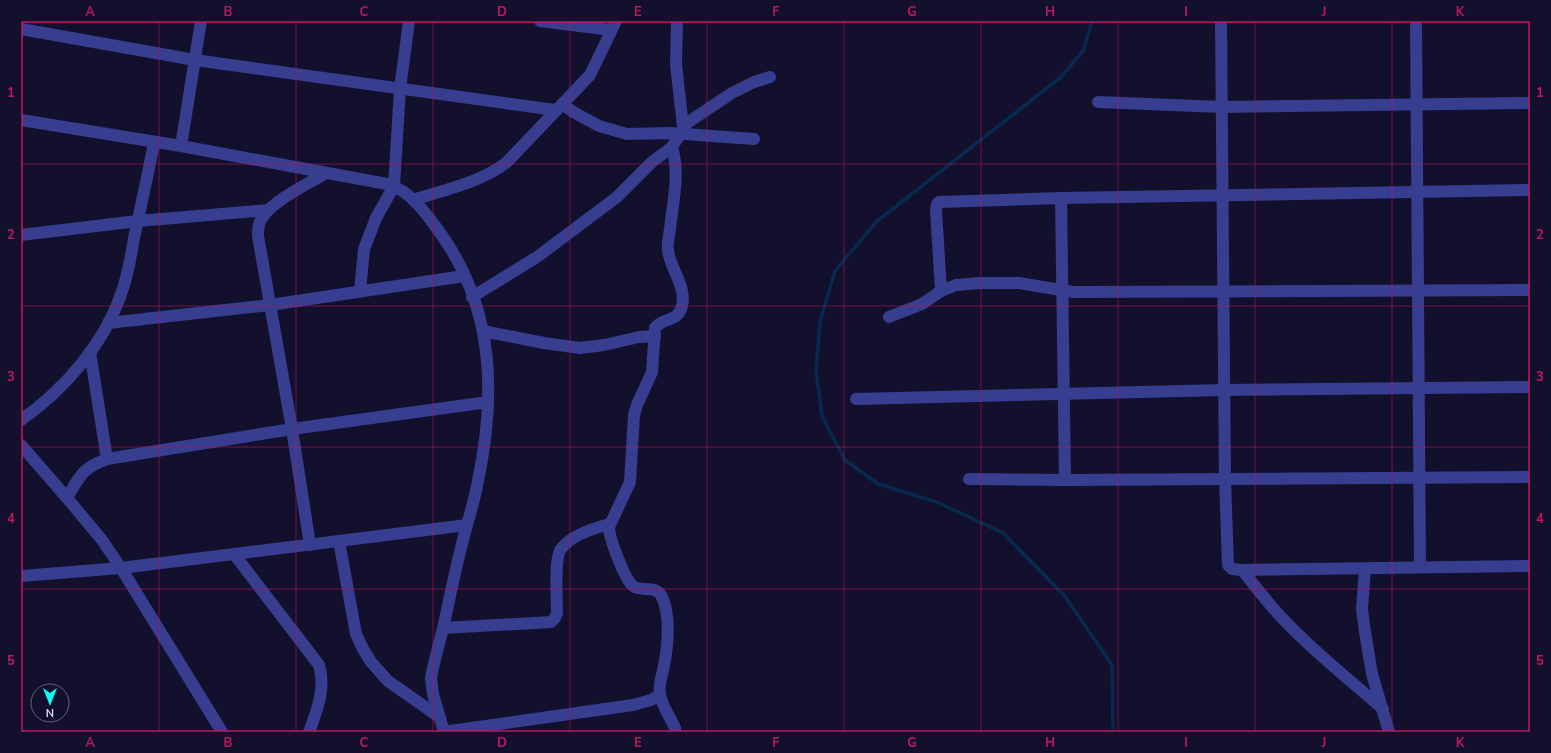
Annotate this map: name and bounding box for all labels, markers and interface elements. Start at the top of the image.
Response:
text: A [85,3,95,21]
text: B [224,3,233,21]
text: C [360,3,369,21]
text: D [497,3,507,21]
text: E [634,3,642,21]
text: F [772,3,780,21]
text: G [907,3,917,21]
text: H [1045,3,1055,21]
text: I [1184,3,1188,21]
text: J [1321,3,1326,21]
text: K [1456,3,1465,21]
text: 1 [7,84,15,102]
text: 1 [1536,84,1544,102]
text: 2 [7,226,15,244]
text: 2 [1536,226,1544,244]
text: 3 [7,368,15,386]
text: 3 [1536,368,1544,386]
text: 4 [7,510,15,528]
text: 4 [1536,510,1544,528]
text: 5 [7,652,15,670]
text: 5 [1536,652,1544,670]
north arrow [30,683,70,723]
text: N [46,705,54,720]
text: A [85,734,95,752]
text: B [224,734,233,752]
text: C [360,734,369,752]
text: D [497,734,507,752]
text: E [634,734,642,752]
text: F [772,734,780,752]
text: G [907,734,917,752]
text: H [1045,734,1055,752]
text: I [1184,734,1188,752]
text: J [1321,734,1326,752]
text: K [1456,734,1465,752]

